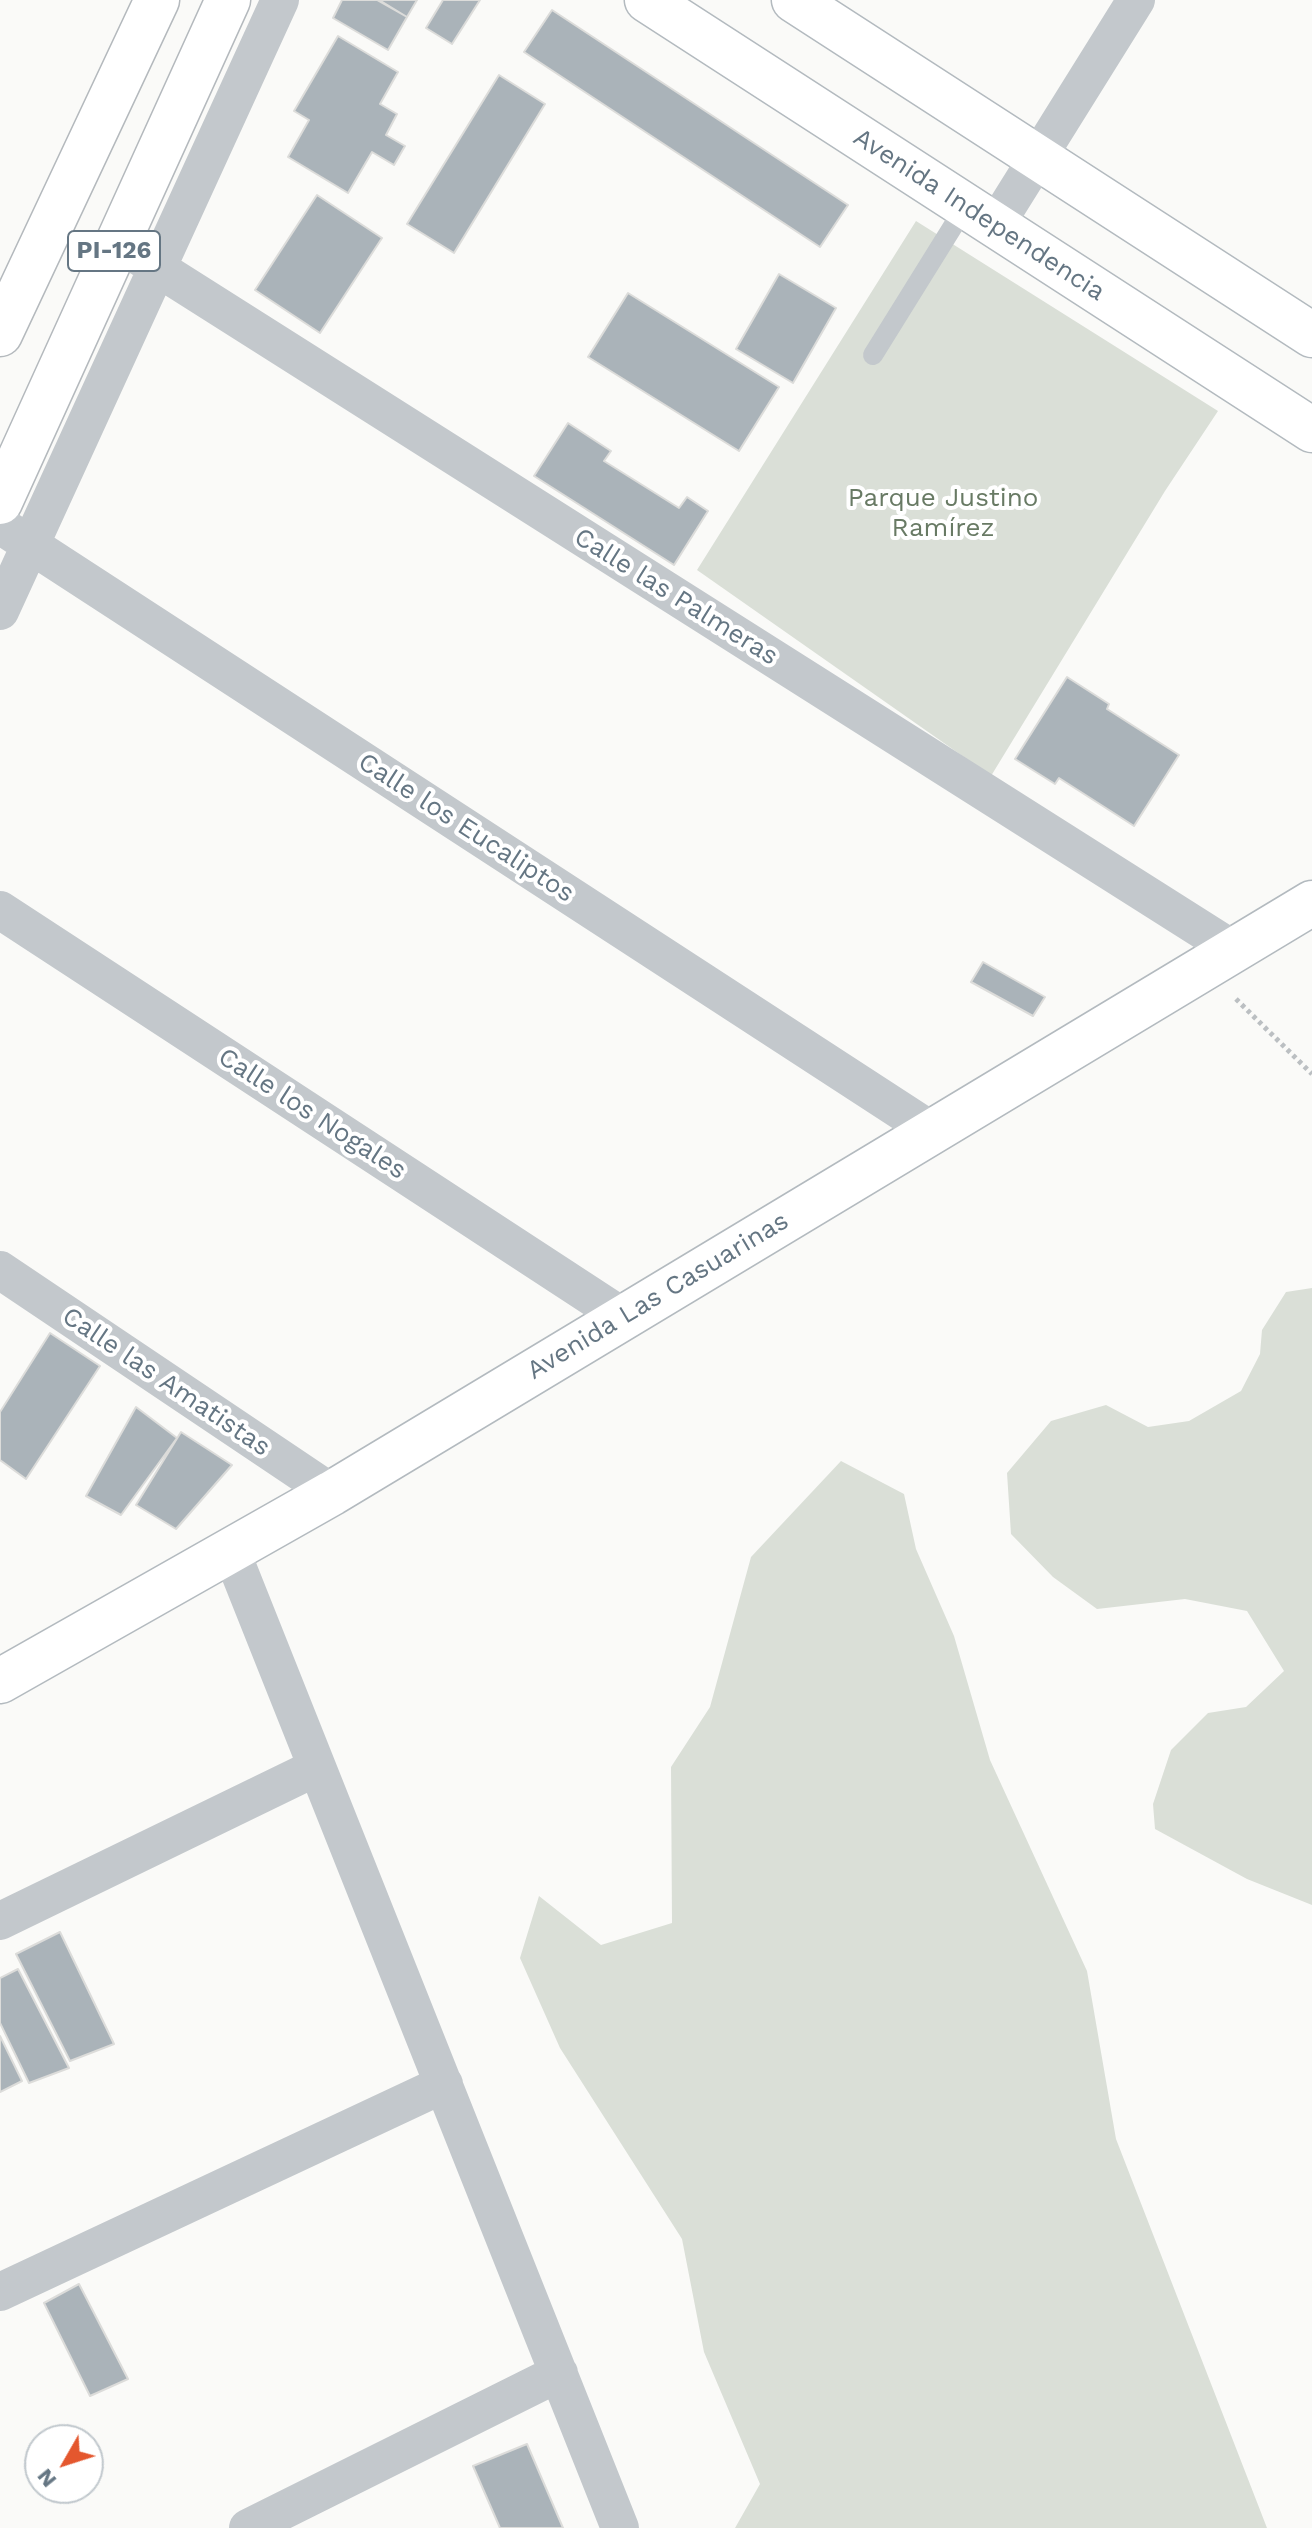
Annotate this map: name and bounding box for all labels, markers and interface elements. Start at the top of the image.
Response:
street label: Avenida Independencia [847,122,1111,308]
road number: PI-126 [68,231,160,271]
park label: Parque Justino Ramírez [848,482,1038,544]
street label: Calle las Palmeras [568,522,784,672]
street label: Calle los Eucaliptos [352,747,580,909]
street label: Calle los Nogales [212,1042,412,1186]
street label: Avenida Las Casuarinas [522,1205,794,1387]
street label: Calle las Amatistas [56,1301,276,1463]
north arrow [24,2424,104,2504]
text: N [32,2464,61,2492]

